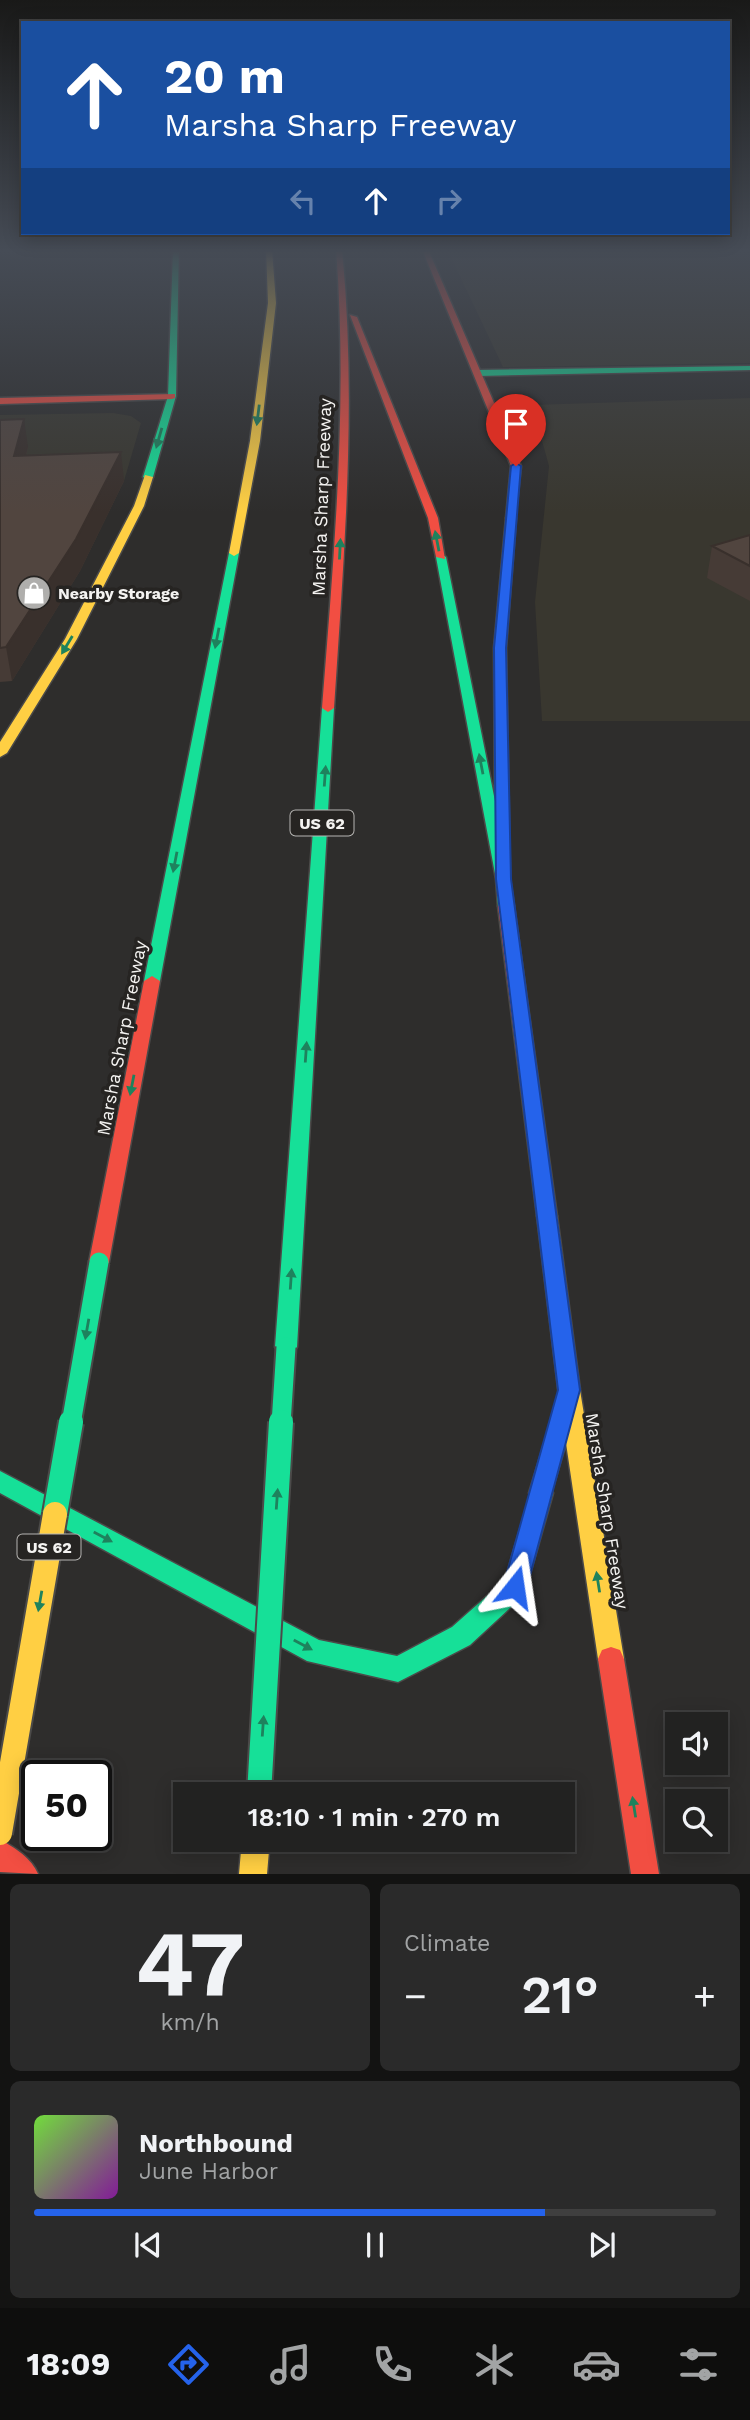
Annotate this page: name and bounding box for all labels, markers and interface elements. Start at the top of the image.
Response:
text: 20 m [164,47,285,105]
icon: ahead [49,49,140,140]
text: Marsha Sharp Freeway [164,106,516,144]
icon: left [284,182,322,220]
icon: ahead [357,182,395,220]
icon: right [430,182,468,220]
pin [486,394,546,466]
street label: Marsha Sharp Freeway [308,397,335,596]
one-way arrow [253,404,264,426]
icon: arrive [497,405,535,443]
one-way arrow [154,428,164,449]
one-way arrow [432,530,443,552]
one-way arrow [334,538,345,560]
shop icon: Nearby Storage [15,574,53,612]
place label: Nearby Storage [58,584,179,603]
one-way arrow [212,627,223,649]
one-way arrow [61,636,73,655]
one-way arrow [475,753,486,775]
one-way arrow [320,765,331,787]
road number: US 62 [290,810,354,836]
one-way arrow [169,851,180,873]
street label: Marsha Sharp Freeway [92,938,151,1137]
one-way arrow [301,1041,312,1063]
one-way arrow [126,1074,137,1096]
one-way arrow [286,1268,297,1290]
one-way arrow [81,1318,92,1340]
street label: Marsha Sharp Freeway [582,1411,633,1611]
one-way arrow [272,1487,283,1509]
one-way arrow [93,1531,113,1543]
road number: US 62 [18,1534,80,1560]
position arrow [478,1550,552,1624]
one-way arrow [592,1571,603,1593]
one-way arrow [34,1590,45,1612]
one-way arrow [293,1640,313,1651]
map controls [665,1712,728,1852]
button: sound [665,1712,728,1775]
one-way arrow [258,1714,269,1736]
speed limit sign: 50 [21,1760,112,1851]
button: search [665,1789,728,1852]
one-way arrow [628,1795,639,1817]
text: 18:10 · 1 min · 270 m [248,1802,500,1832]
text: 47 [135,1910,245,2017]
text: Climate [404,1930,490,1957]
text: 21° [521,1965,599,2026]
text: − [404,1974,427,2018]
text: + [693,1974,716,2018]
text: km/h [160,2009,220,2036]
text: Northbound [139,2128,293,2158]
text: June Harbor [139,2158,278,2185]
icon: previous [129,2226,167,2264]
icon: pause [356,2226,394,2264]
icon: next [583,2226,621,2264]
icon: directions [164,2340,213,2389]
icon: music [266,2340,315,2389]
icon: phone [368,2340,417,2389]
icon: climate [470,2340,519,2389]
icon: car [572,2340,621,2389]
icon: filters [674,2340,723,2389]
text: 18:09 [27,2345,110,2383]

